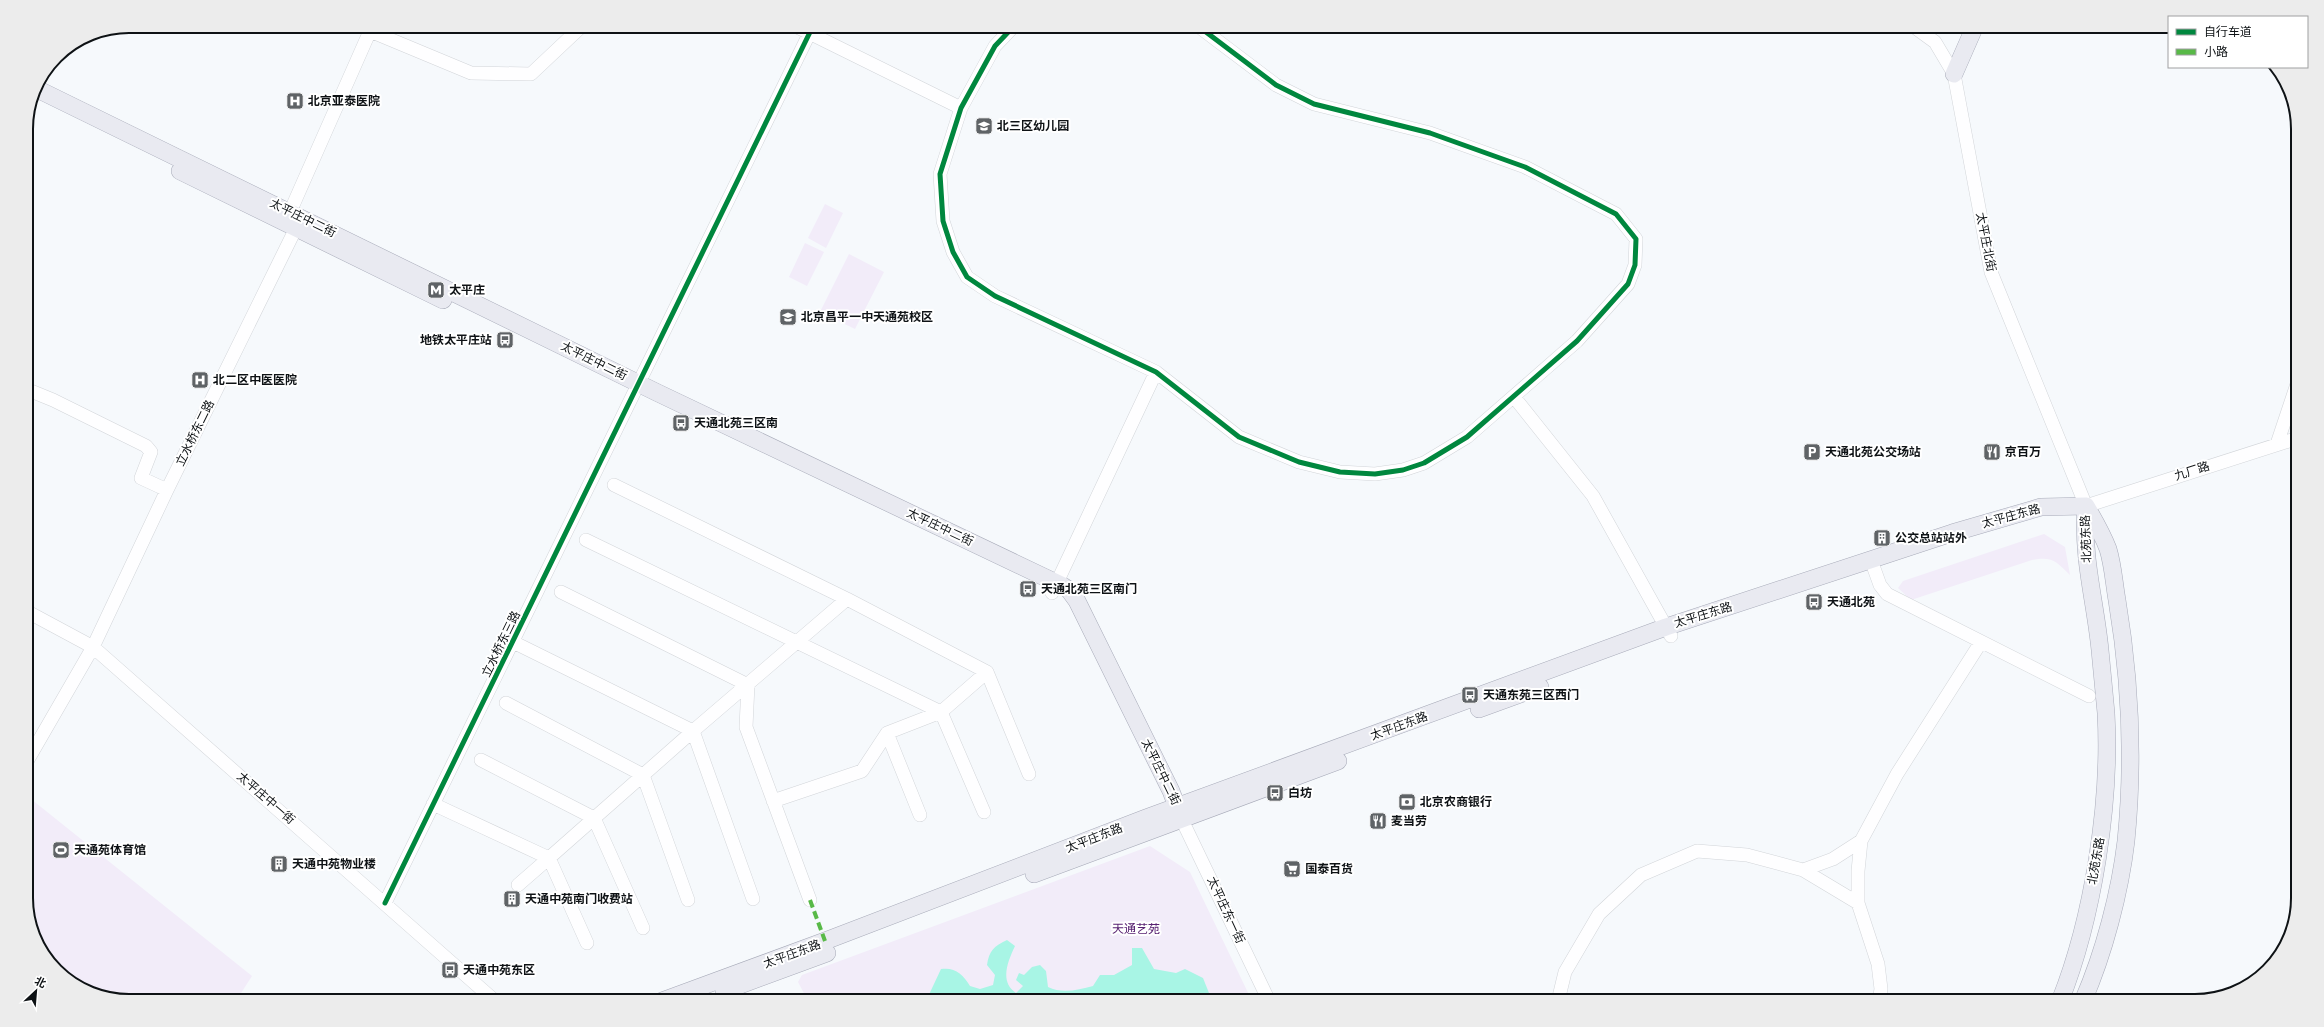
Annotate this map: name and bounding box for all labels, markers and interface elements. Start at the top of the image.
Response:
legend [2168,16,2308,68]
text: 自行车道 [2204,24,2252,39]
text: 小路 [2204,44,2228,59]
hospital icon: 北京亚泰医院 [285,91,305,111]
place label: 北京亚泰医院 [308,93,380,108]
school or university icon: 北三区幼儿园 [974,116,994,136]
place label: 北三区幼儿园 [997,118,1069,133]
street label: 太平庄中二街 [268,195,339,240]
street label: 太平庄北街 [1973,211,2000,273]
metro station icon: 太平庄 [426,280,446,300]
place label: 太平庄 [449,282,485,297]
school or university icon: 北京昌平一中天通苑校区 [778,307,798,327]
place label: 北京昌平一中天通苑校区 [801,309,933,324]
bus stop icon: 地铁太平庄站 [495,330,515,350]
place label: 地铁太平庄站 [420,332,492,347]
street label: 太平庄中二街 [559,338,630,383]
hospital icon: 北二区中医医院 [190,370,210,390]
place label: 北二区中医医院 [213,372,297,387]
street label: 立水桥东二路 [172,397,217,468]
bus stop icon: 天通北苑三区南 [671,413,691,433]
place label: 天通北苑三区南 [694,415,778,430]
parking icon: 天通北苑公交场站 [1802,442,1822,462]
restaurant icon: 京百万 [1982,442,2002,462]
place label: 天通北苑公交场站 [1825,444,1921,459]
place label: 京百万 [2005,444,2041,459]
street label: 九厂路 [2172,458,2211,483]
street label: 太平庄东路 [1980,501,2042,531]
street label: 太平庄中二街 [904,505,976,549]
street label: 北苑东路 [2077,515,2094,563]
building icon: 公交总站站外 [1872,528,1892,548]
place label: 公交总站站外 [1895,530,1967,545]
bus stop icon: 天通北苑三区南门 [1018,579,1038,599]
place label: 天通北苑三区南门 [1041,581,1137,596]
bus stop icon: 天通北苑 [1804,592,1824,612]
place label: 天通北苑 [1827,594,1875,609]
street label: 太平庄东路 [1672,599,1734,630]
street label: 立水桥东三路 [478,608,523,679]
bus stop icon: 天通东苑三区西门 [1460,685,1480,705]
place label: 天通东苑三区西门 [1483,687,1579,702]
street label: 太平庄东路 [1368,708,1430,743]
street label: 太平庄中二街 [1139,736,1184,807]
street label: 太平庄中一街 [234,768,298,827]
bus stop icon: 白坊 [1265,783,1285,803]
place label: 白坊 [1288,785,1312,800]
bank icon: 北京农商银行 [1397,792,1417,812]
place label: 北京农商银行 [1420,794,1492,809]
restaurant icon: 麦当劳 [1368,811,1388,831]
place label: 麦当劳 [1391,813,1427,828]
street label: 太平庄东路 [1063,820,1125,855]
street label: 北苑东路 [2084,836,2107,886]
sports icon: 天通苑体育馆 [51,840,71,860]
place label: 天通苑体育馆 [74,842,146,857]
building icon: 天通中苑物业楼 [269,854,289,874]
place label: 天通中苑物业楼 [292,856,376,871]
supermarket icon: 国泰百货 [1282,859,1302,879]
place label: 国泰百货 [1305,861,1353,876]
street label: 太平庄东一街 [1204,874,1248,946]
building icon: 天通中苑南门收费站 [502,889,522,909]
place label: 天通中苑南门收费站 [525,891,633,906]
park label: 天通艺苑 [1112,921,1160,936]
street label: 太平庄东路 [761,936,823,971]
bus stop icon: 天通中苑东区 [440,960,460,980]
place label: 天通中苑东区 [463,962,535,977]
north arrow [16,971,56,1011]
text: 北 [32,973,48,991]

